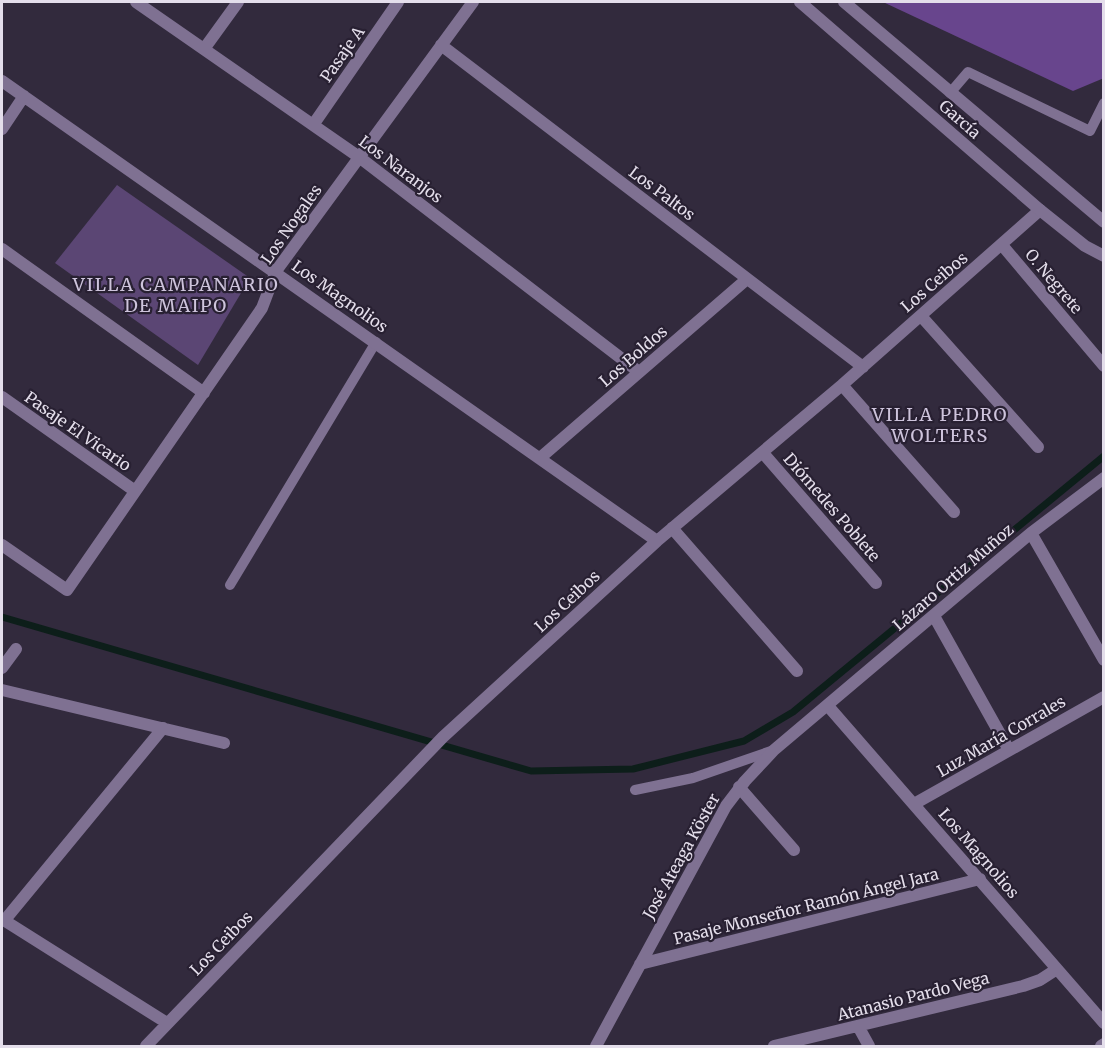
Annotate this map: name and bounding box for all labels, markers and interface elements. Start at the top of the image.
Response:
street label: Pasaje A [316,22,369,86]
street label: García [935,95,985,143]
street label: Los Naranjos [355,131,447,207]
street label: Los Paltos [625,162,699,224]
street label: Los Nogales [256,180,326,268]
street label: O. Negrete [1021,244,1087,318]
street label: Los Ceibos [897,248,972,316]
street label: Los Magnolios [288,256,392,337]
district label: VILLA CAMPANARIO DE MAIPO [72,273,279,317]
street label: Los Boldos [595,321,671,391]
street label: Pasaje El Vicario [21,387,135,475]
district label: VILLA PEDRO WOLTERS [871,403,1008,447]
street label: Diómedes Poblete [779,449,885,565]
street label: Lázaro Ortiz Muñoz [889,519,1018,635]
street label: Los Ceibos [530,566,604,636]
street label: Luz María Corrales [933,691,1069,781]
street label: José Ateaga Köster [638,790,724,923]
street label: Los Magnolios [935,804,1024,902]
street label: Pasaje Monseñor Ramón Ángel Jara [671,863,941,949]
street label: Los Ceibos [185,907,257,979]
street label: Atanasio Pardo Vega [834,967,991,1025]

